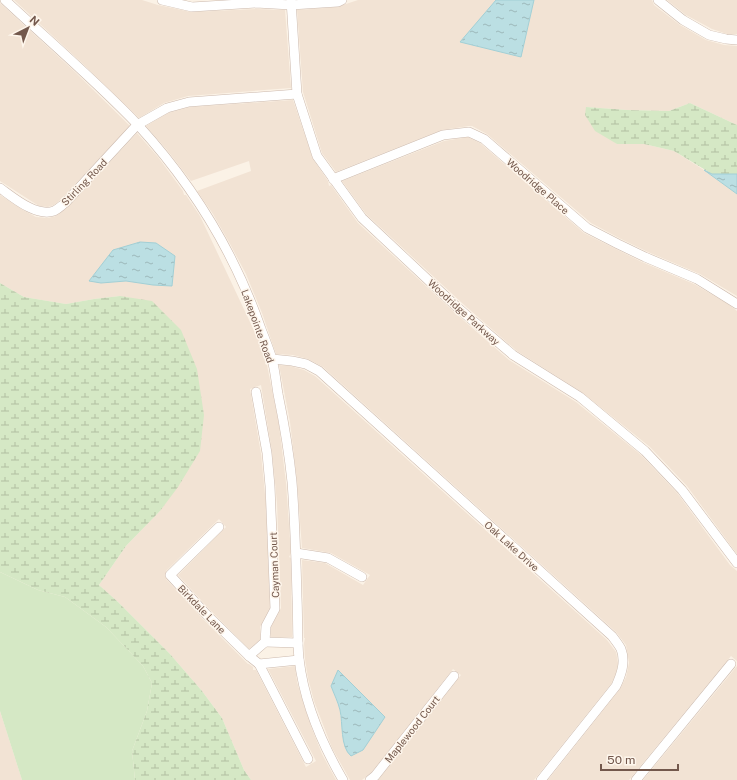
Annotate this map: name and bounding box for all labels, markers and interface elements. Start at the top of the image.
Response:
north arrow [8,8,48,48]
text: N [27,13,42,28]
street label: Stirling Road [59,156,109,208]
street label: Woodridge Place [504,156,572,217]
street label: Woodridge Parkway [426,277,503,348]
street label: Lakepointe Road [239,288,277,364]
street label: Oak Lake Drive [482,518,542,574]
street label: Cayman Court [267,532,281,598]
street label: Birkdale Lane [176,582,229,636]
street label: Maplewood Court [382,693,442,765]
scale bar [601,746,678,772]
text: 50 m [607,753,635,767]

